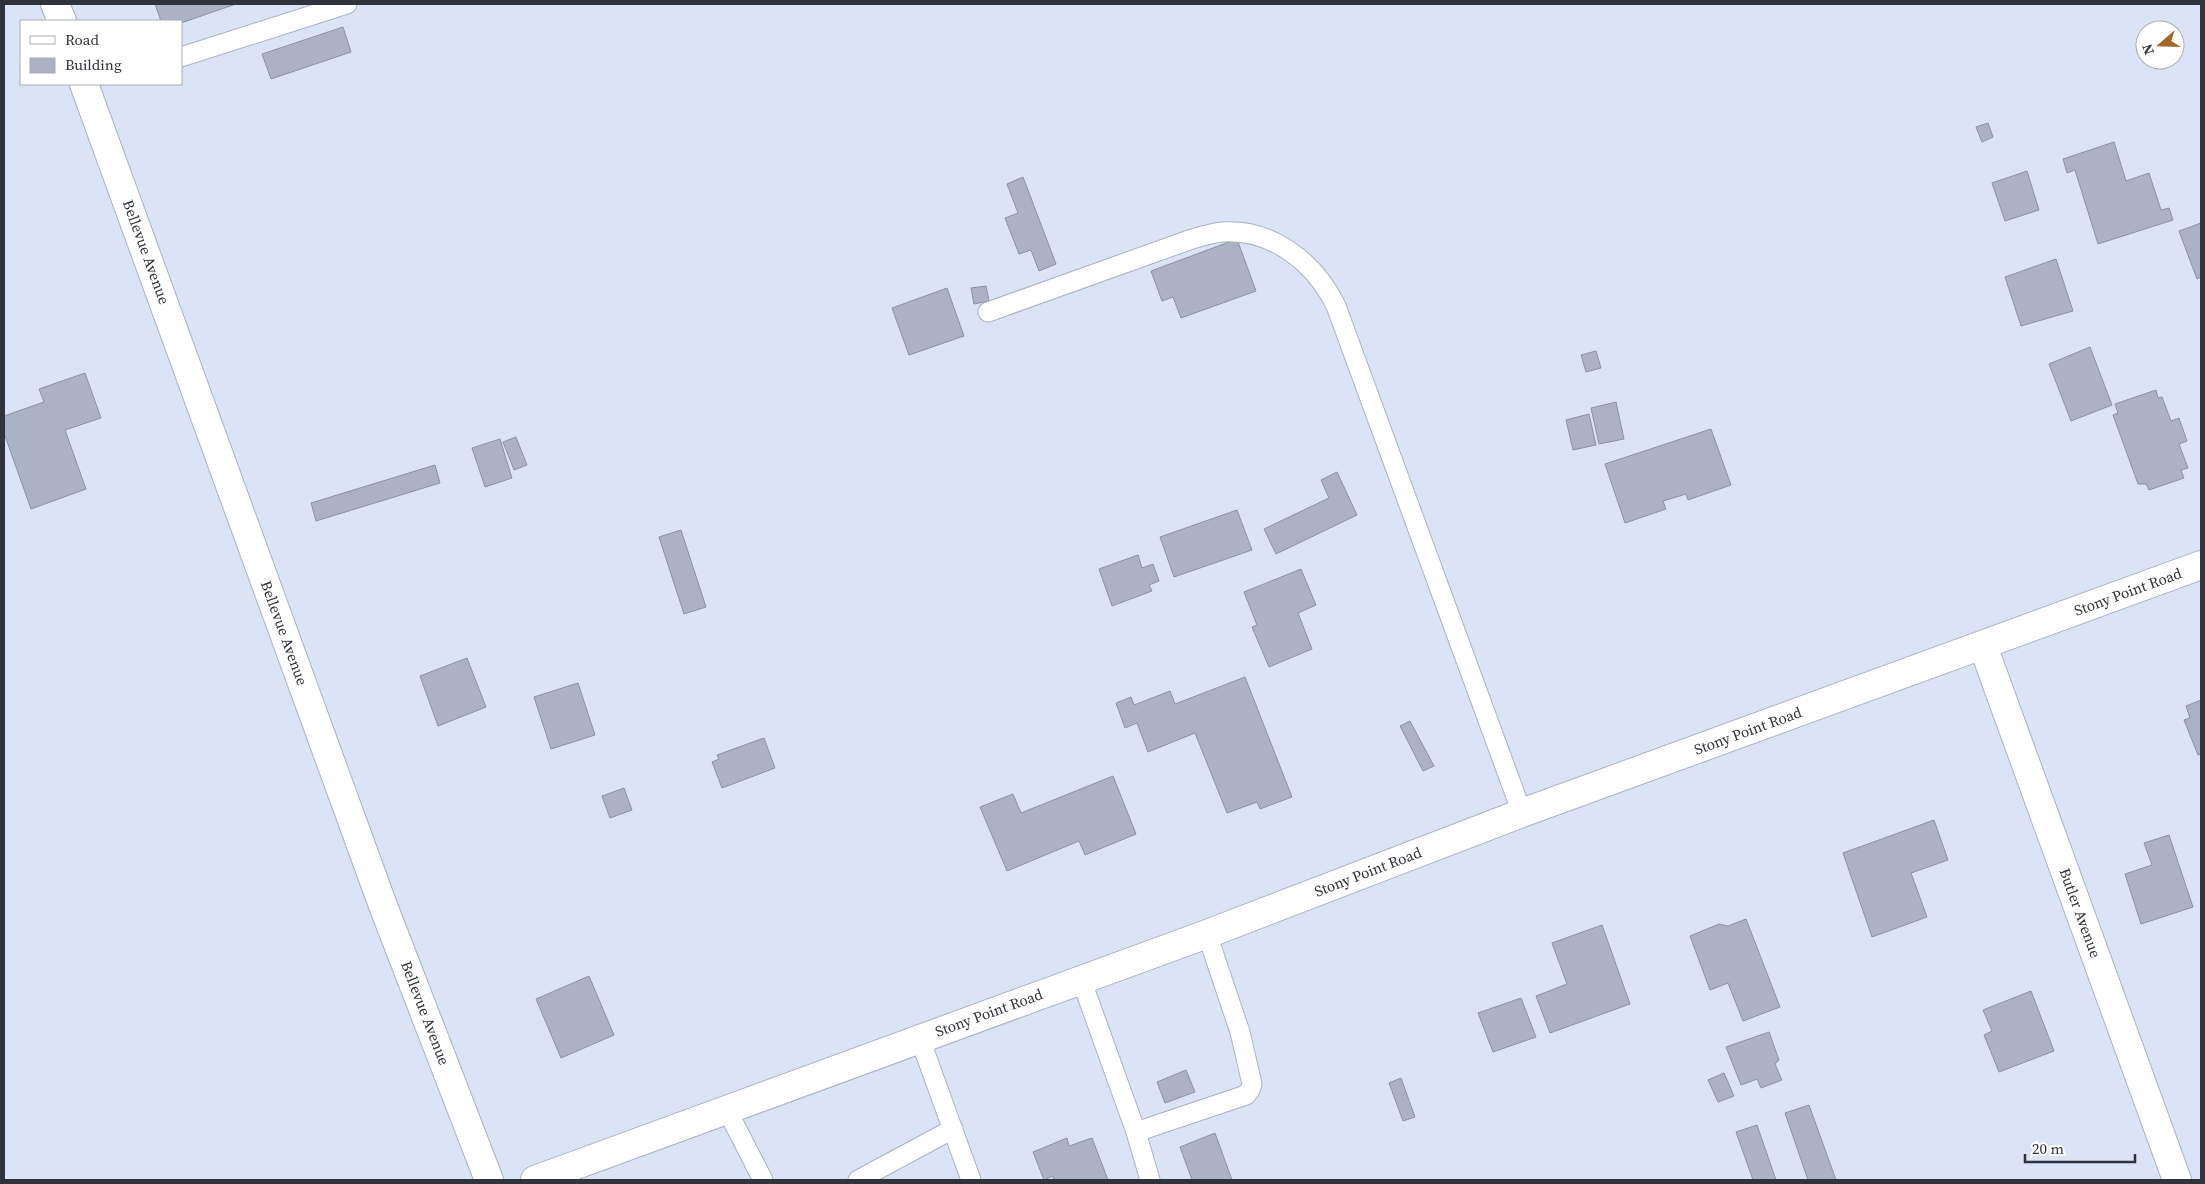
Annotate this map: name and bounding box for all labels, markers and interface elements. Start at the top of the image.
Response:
legend [20,20,182,85]
north arrow [2135,20,2185,70]
text: Road [65,29,99,50]
text: N [2137,41,2159,58]
text: Building [65,54,122,75]
street label: Bellevue Avenue [118,197,175,307]
street label: Stony Point Road [2071,562,2185,621]
street label: Bellevue Avenue [256,578,313,688]
street label: Stony Point Road [1691,701,1805,760]
street label: Stony Point Road [1311,841,1425,902]
street label: Butler Avenue [2055,865,2107,961]
street label: Bellevue Avenue [396,958,455,1068]
street label: Stony Point Road [932,983,1046,1042]
scale bar [2025,1132,2135,1164]
text: 20 m [2032,1138,2064,1159]

